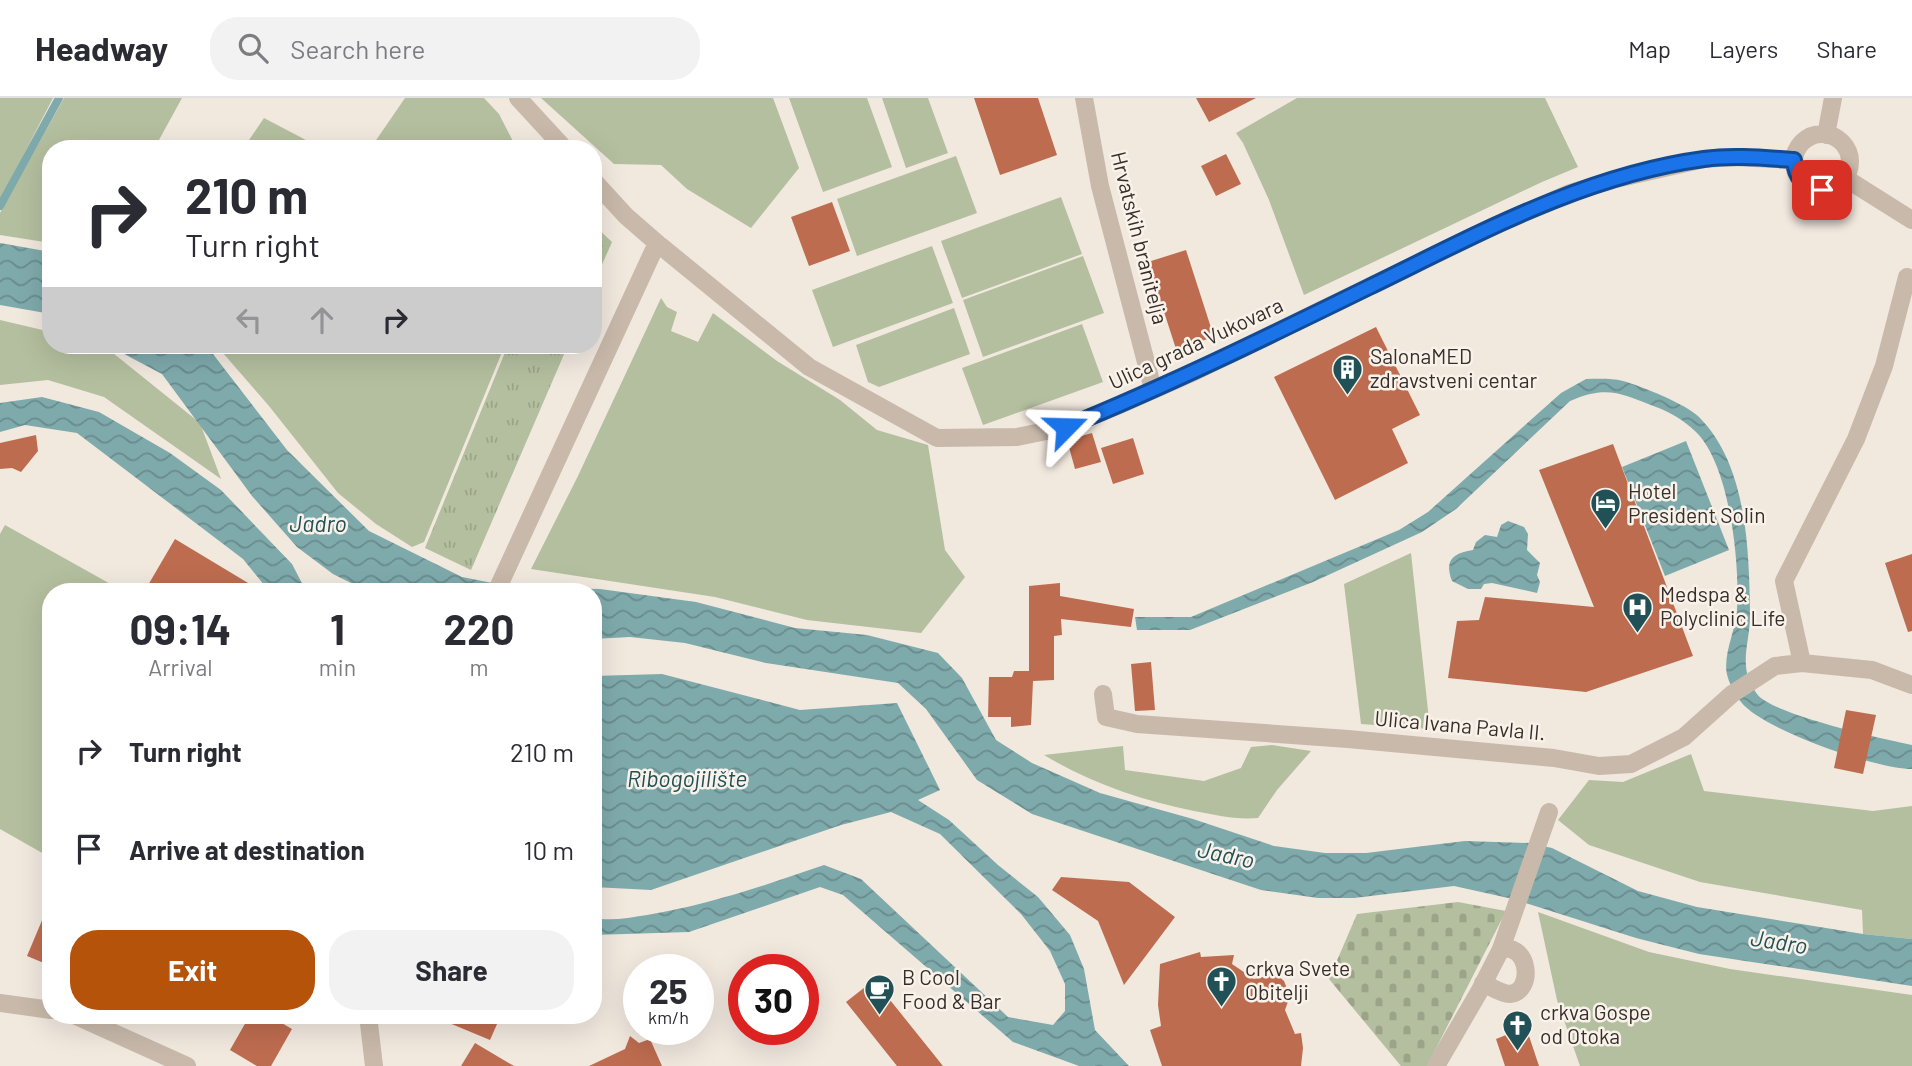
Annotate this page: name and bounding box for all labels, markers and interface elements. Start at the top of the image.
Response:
search box [210,17,700,80]
text: Headway [35,28,168,68]
icon: search [234,29,272,67]
text: Search here [290,33,425,64]
text: Map [1628,34,1671,63]
text: Layers [1709,34,1778,63]
text: Share [1816,34,1877,63]
street label: Hrvatskih branitelja [1107,149,1174,327]
pin [1792,160,1852,220]
text: 210 m [185,165,308,224]
icon: right [70,168,161,259]
icon: arrive [1803,171,1841,209]
text: Turn right [185,225,320,263]
street label: Ulica grada Vukovara [1104,291,1286,394]
icon: left [230,301,268,339]
icon: ahead [303,301,341,339]
icon: right [376,301,414,339]
place label: SalonaMED zdravstveni centar [1370,343,1537,392]
building icon: SalonaMED zdravstveni centar [1330,352,1364,396]
position arrow [1029,390,1103,464]
place label: Hotel President Solin [1628,478,1765,527]
hotel icon: Hotel President Solin [1588,487,1622,531]
water label: Jadro [289,509,347,537]
place label: Medspa & Polyclinic Life [1660,581,1786,630]
hospital icon: Medspa & Polyclinic Life [1620,590,1654,634]
text: 09:14 [129,603,231,653]
text: 1 [330,603,345,653]
text: 220 [444,603,515,653]
text: Arrival [148,653,213,681]
text: min [319,653,356,681]
text: m [469,653,489,681]
street label: Ulica Ivana Pavla II. [1374,705,1547,744]
icon: right [70,732,108,770]
text: Turn right [129,736,242,767]
text: 210 m [510,736,574,767]
water label: Ribogojilište [627,764,747,792]
icon: arrive [70,830,108,868]
text: Arrive at destination [129,834,365,865]
text: 10 m [524,834,574,865]
water label: Jadro [1195,834,1257,874]
water label: Jadro [1749,923,1810,959]
button: Exit [70,930,315,1010]
button: Share [329,930,574,1010]
speed limit sign: 30 [728,954,819,1045]
place label: crkva Svete Obitelji [1245,955,1350,1004]
place label: B Cool Food & Bar [902,964,1001,1013]
church icon: crkva Svete Obitelji [1205,964,1239,1008]
text: 25 [649,969,688,1011]
cafe icon: B Cool Food & Bar [862,973,896,1017]
place label: crkva Gospe od Otoka [1540,999,1651,1048]
text: km/h [648,1006,689,1028]
church icon: crkva Gospe od Otoka [1500,1008,1534,1052]

